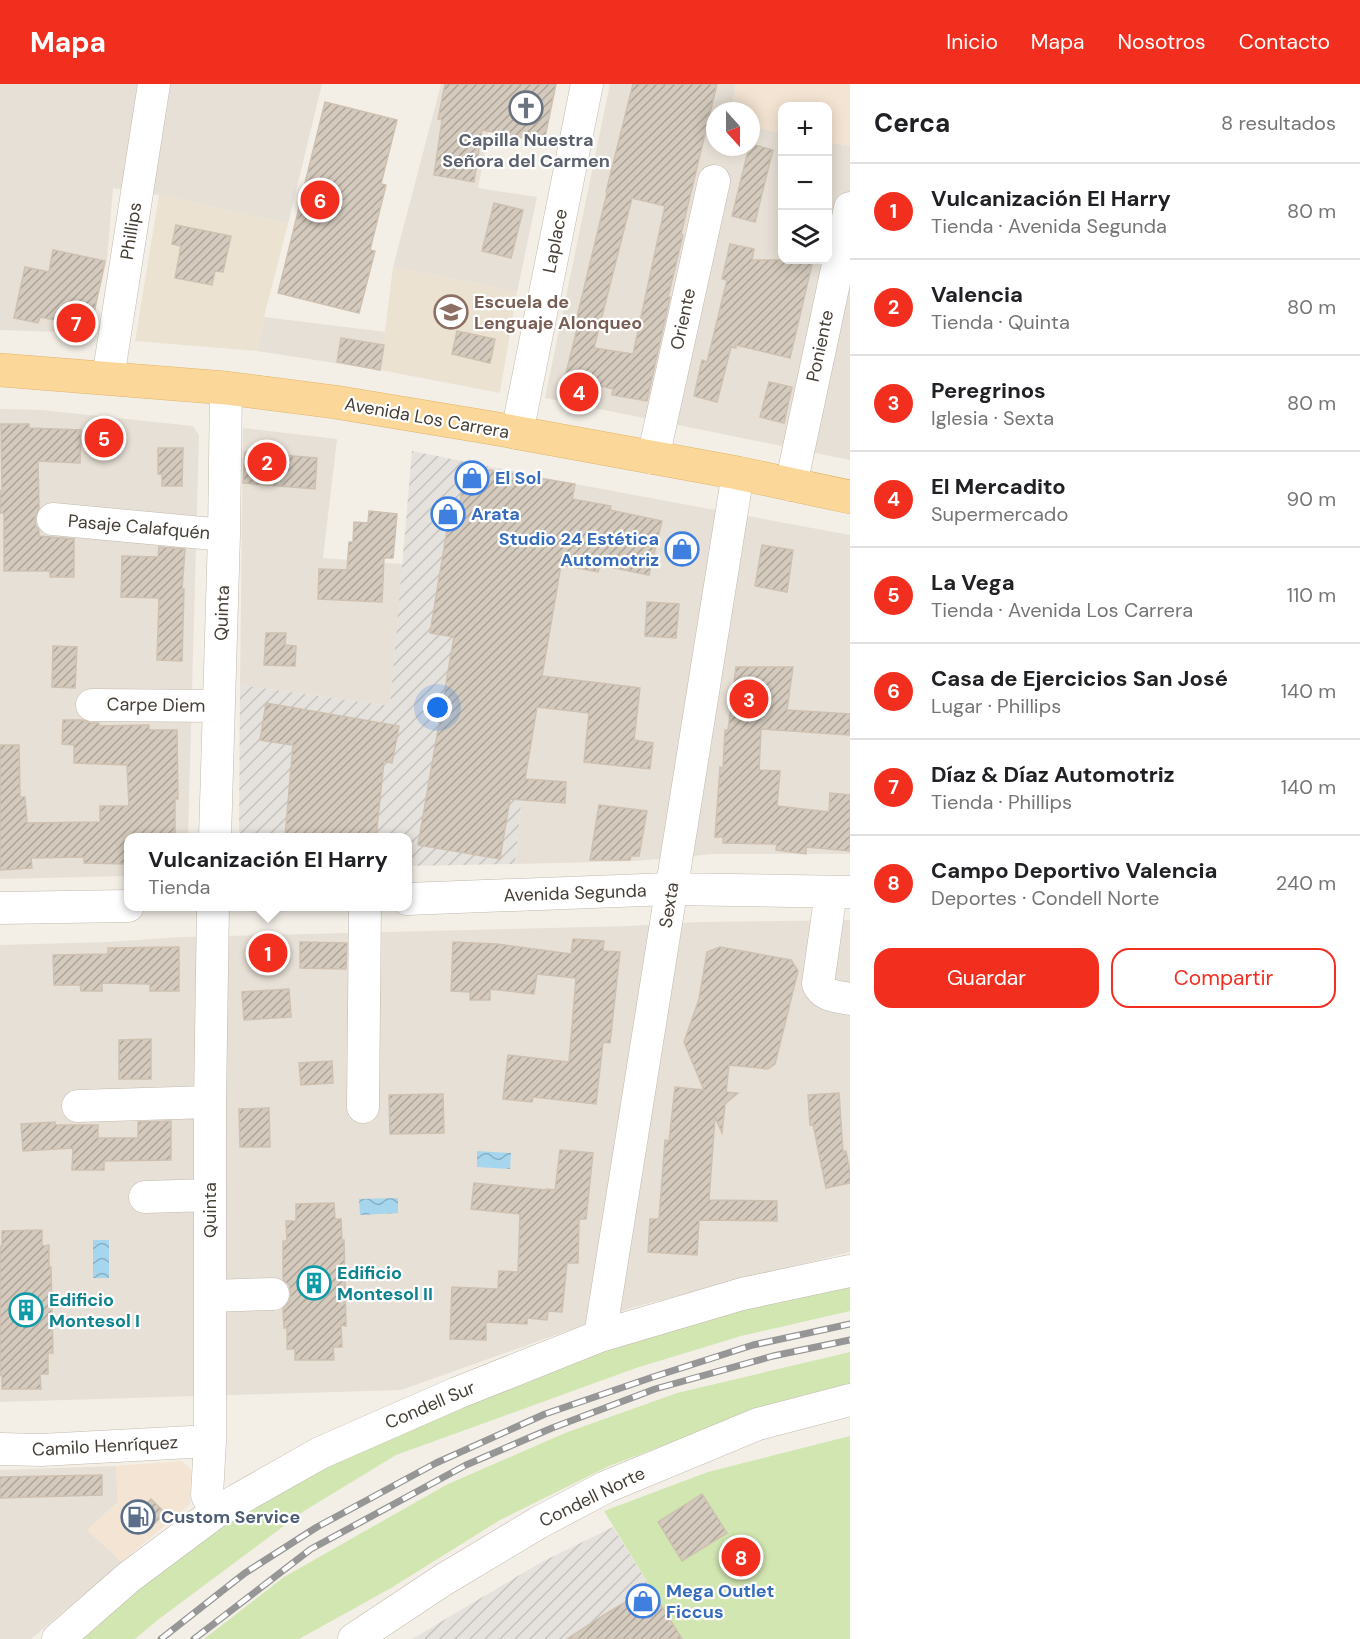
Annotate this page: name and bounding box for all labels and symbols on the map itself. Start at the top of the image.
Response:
church icon: Capilla Nuestra Señora del Carmen [508,90,544,126]
north arrow [706,102,760,156]
place label: Capilla Nuestra Señora del Carmen [442,128,610,173]
pin: 6 [300,178,340,222]
street label: Phillips [115,201,147,261]
street label: Laplace [537,207,573,275]
street label: Oriente [665,286,701,352]
place label: Escuela de Lenguaje Alonqueo [474,290,642,335]
school or university icon: Escuela de Lenguaje Alonqueo [433,294,469,330]
pin: 7 [56,300,96,346]
street label: Poniente [801,308,839,384]
pin: 4 [560,370,598,414]
street label: Avenida Los Carrera [343,392,511,444]
pin: 5 [84,416,124,460]
pin: 2 [248,440,286,484]
shop icon: El Sol [454,460,490,496]
place label: El Sol [495,466,541,490]
shop icon: Arata [430,496,466,532]
place label: Arata [471,502,520,526]
street label: Pasaje Calafquén [67,509,211,545]
place label: Studio 24 Estética Automotriz [499,527,659,572]
shop icon: Studio 24 Estética Automotriz [664,531,700,567]
street label: Quinta [209,585,235,641]
pin: 3 [730,676,768,722]
street label: Carpe Diem [106,692,206,718]
your location [423,693,452,722]
street label: Avenida Segunda [503,879,647,907]
street label: Sexta [654,880,684,930]
pin: 1 [248,930,288,976]
street label: Quinta [198,1182,222,1238]
place label: Edificio Montesol II [337,1261,433,1306]
building icon: Edificio Montesol II [296,1265,332,1301]
place label: Edificio Montesol I [49,1288,140,1333]
building icon: Edificio Montesol I [8,1292,44,1328]
street label: Condell Sur [381,1375,479,1435]
street label: Camilo Henríquez [31,1430,179,1462]
street label: Condell Norte [535,1461,649,1533]
fuel station icon: Custom Service [120,1499,156,1535]
place label: Custom Service [161,1505,300,1529]
pin: 8 [722,1534,760,1580]
place label: Mega Outlet Ficcus [666,1579,774,1624]
shop icon: Mega Outlet Ficcus [625,1583,661,1619]

